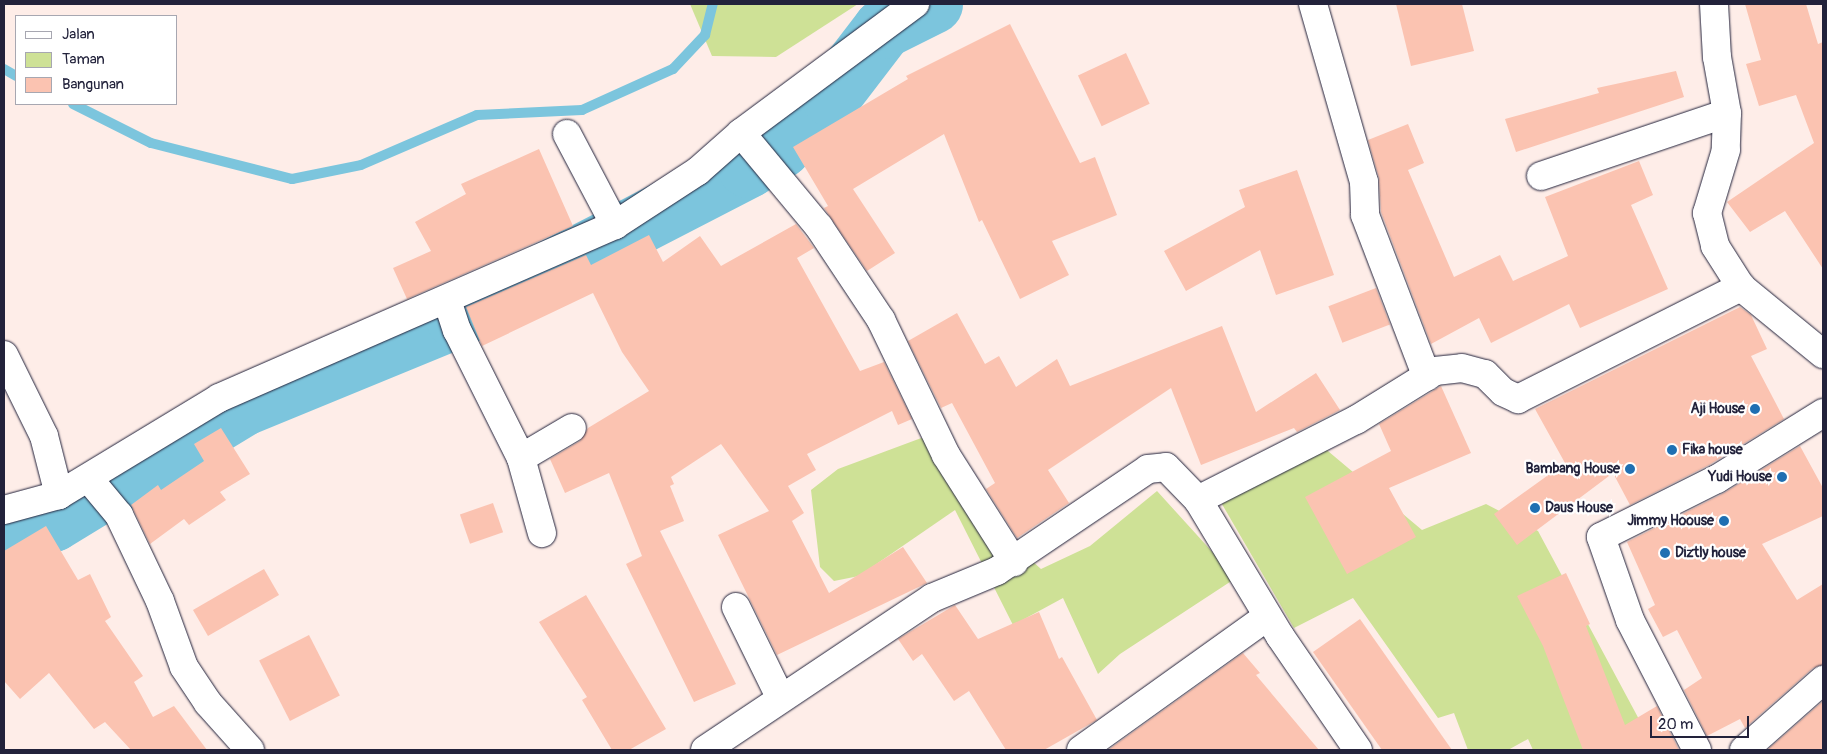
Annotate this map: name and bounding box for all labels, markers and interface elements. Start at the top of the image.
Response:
legend [15,15,178,105]
text: Jalan [62,25,95,44]
text: Taman [62,50,105,69]
text: Bangunan [62,75,124,94]
place label: Aji House [1691,401,1745,417]
marker: Aji House [1749,403,1761,415]
place label: Fika house [1682,442,1743,458]
marker: Fika house [1666,444,1678,456]
place label: Bambang House [1526,461,1620,477]
marker: Bambang House [1624,463,1636,475]
place label: Yudi House [1708,469,1772,485]
marker: Yudi House [1776,471,1788,483]
place label: Daus House [1545,500,1613,516]
marker: Daus House [1529,502,1541,514]
place label: Jimmy Hoouse [1627,513,1714,529]
marker: Jimmy Hoouse [1718,515,1730,527]
place label: Diztly house [1675,545,1746,561]
marker: Diztly house [1659,547,1671,559]
scale bar [1652,706,1751,738]
text: 20 m [1658,715,1693,734]

